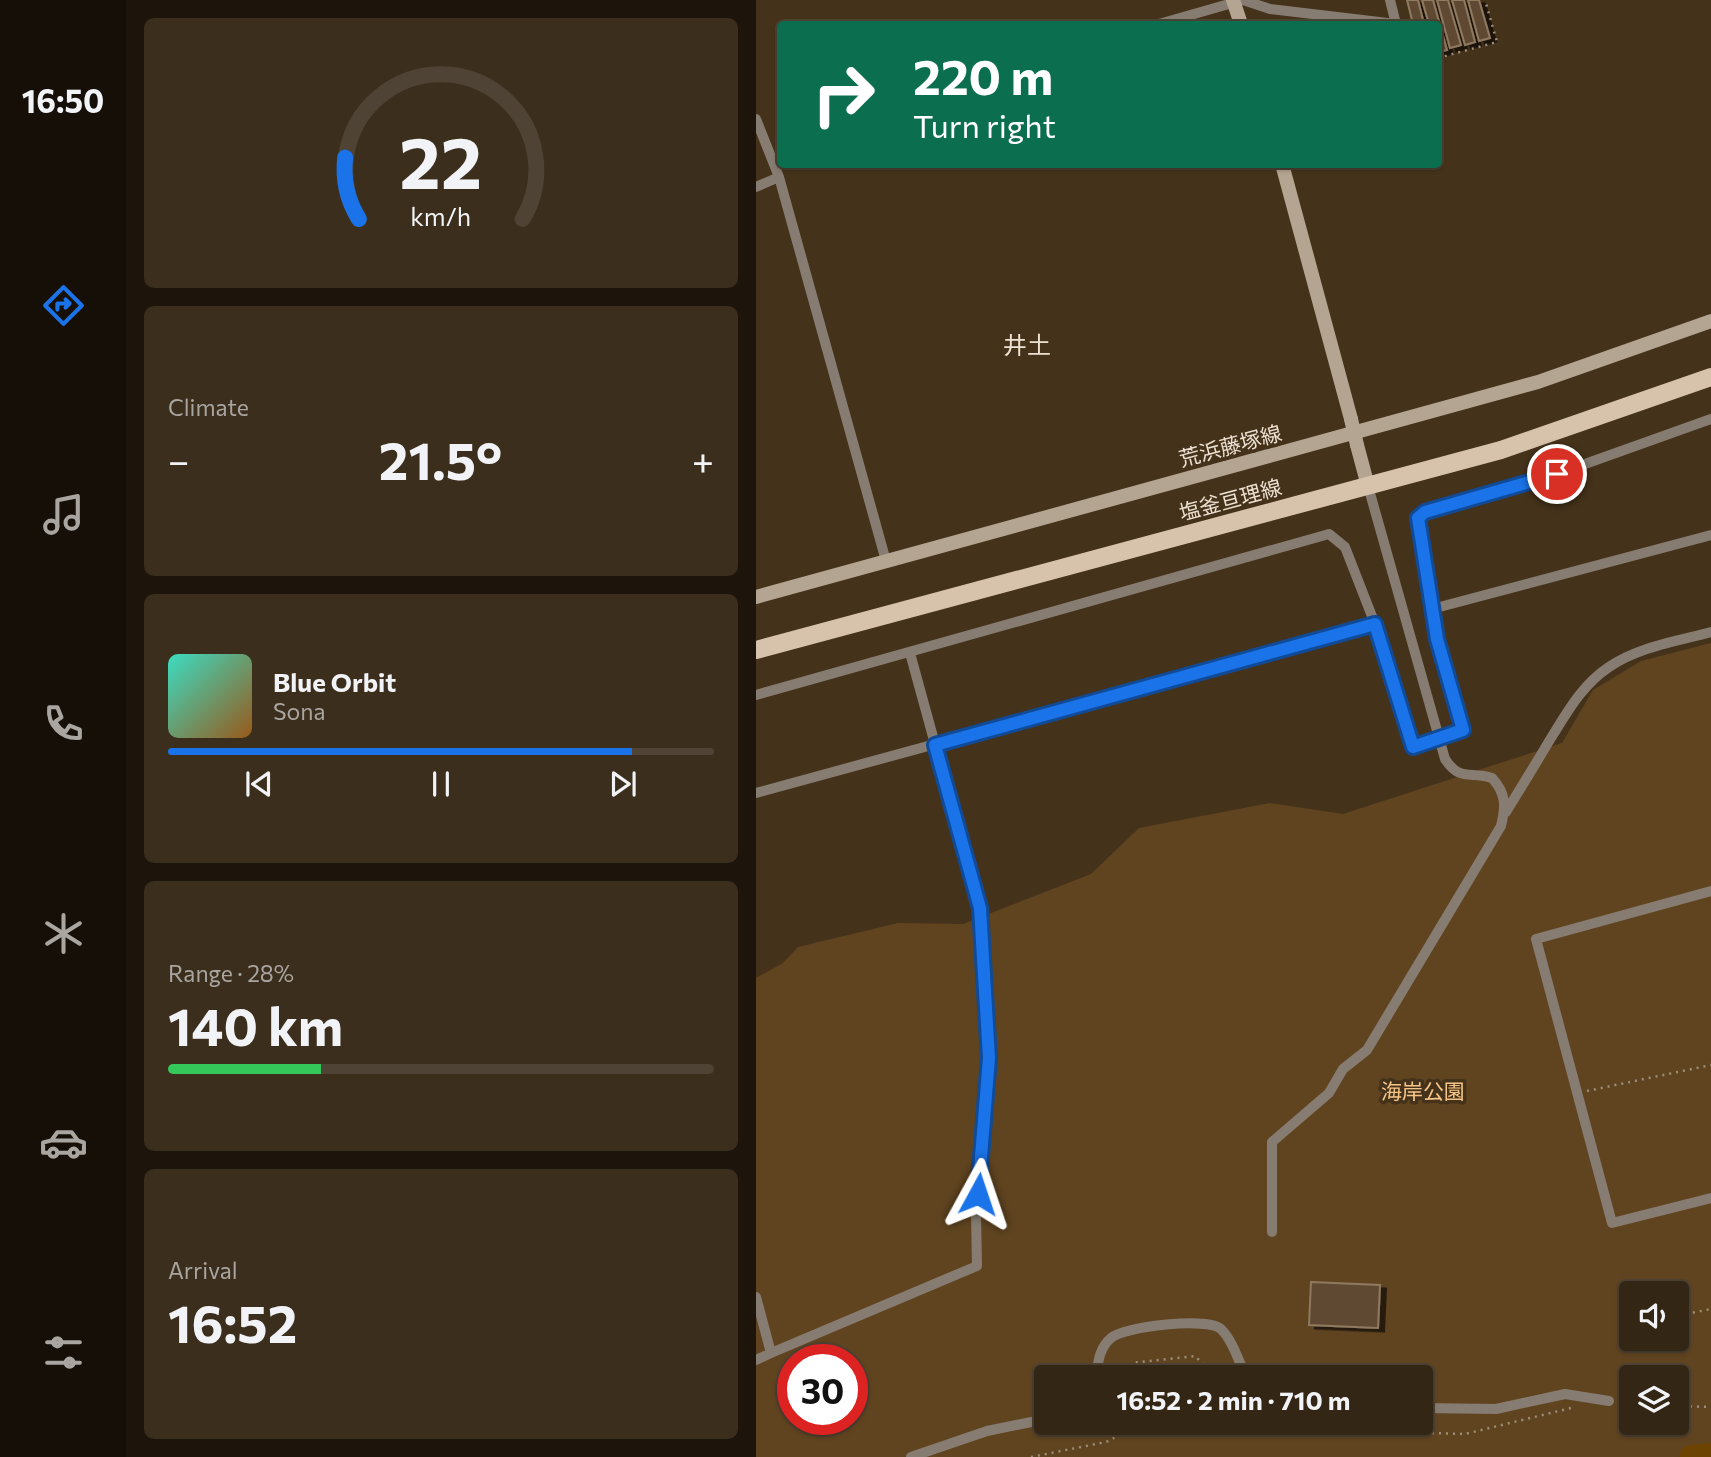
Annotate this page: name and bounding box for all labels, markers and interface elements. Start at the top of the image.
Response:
text: 220 m [913,45,1053,105]
icon: right [798,49,889,140]
text: 16:50 [22,80,104,120]
text: Turn right [913,105,1056,145]
text: 22 [400,115,482,204]
text: km/h [411,201,471,231]
icon: directions [39,281,88,330]
district label: 井土 [1003,330,1051,359]
text: Climate [168,393,249,421]
street label: 荒浜藤塚線 [1176,419,1284,471]
text: 21.5° [379,427,502,491]
text: − [168,436,190,483]
text: + [692,436,714,483]
pin [1527,444,1587,504]
icon: arrive [1538,455,1576,493]
street label: 塩釜亘理線 [1176,473,1284,525]
icon: music [39,490,88,539]
text: Blue Orbit [273,666,396,697]
text: Sona [273,697,325,725]
icon: phone [39,699,88,748]
icon: previous [240,765,278,803]
icon: pause [422,765,460,803]
icon: next [604,765,642,803]
icon: climate [39,909,88,958]
text: Range · 28% [168,959,294,987]
text: 140 km [168,993,343,1057]
park label: 海岸公園 [1381,1078,1465,1103]
icon: car [39,1118,88,1167]
position arrow [941,1157,1015,1231]
text: Arrival [168,1256,238,1284]
map controls [1619,1281,1689,1435]
button: sound [1619,1281,1689,1351]
text: 16:52 [168,1290,297,1354]
icon: filters [39,1328,88,1377]
speed limit sign: 30 [777,1344,868,1435]
button: layers [1619,1365,1689,1435]
text: 16:52 · 2 min · 710 m [1117,1384,1350,1415]

